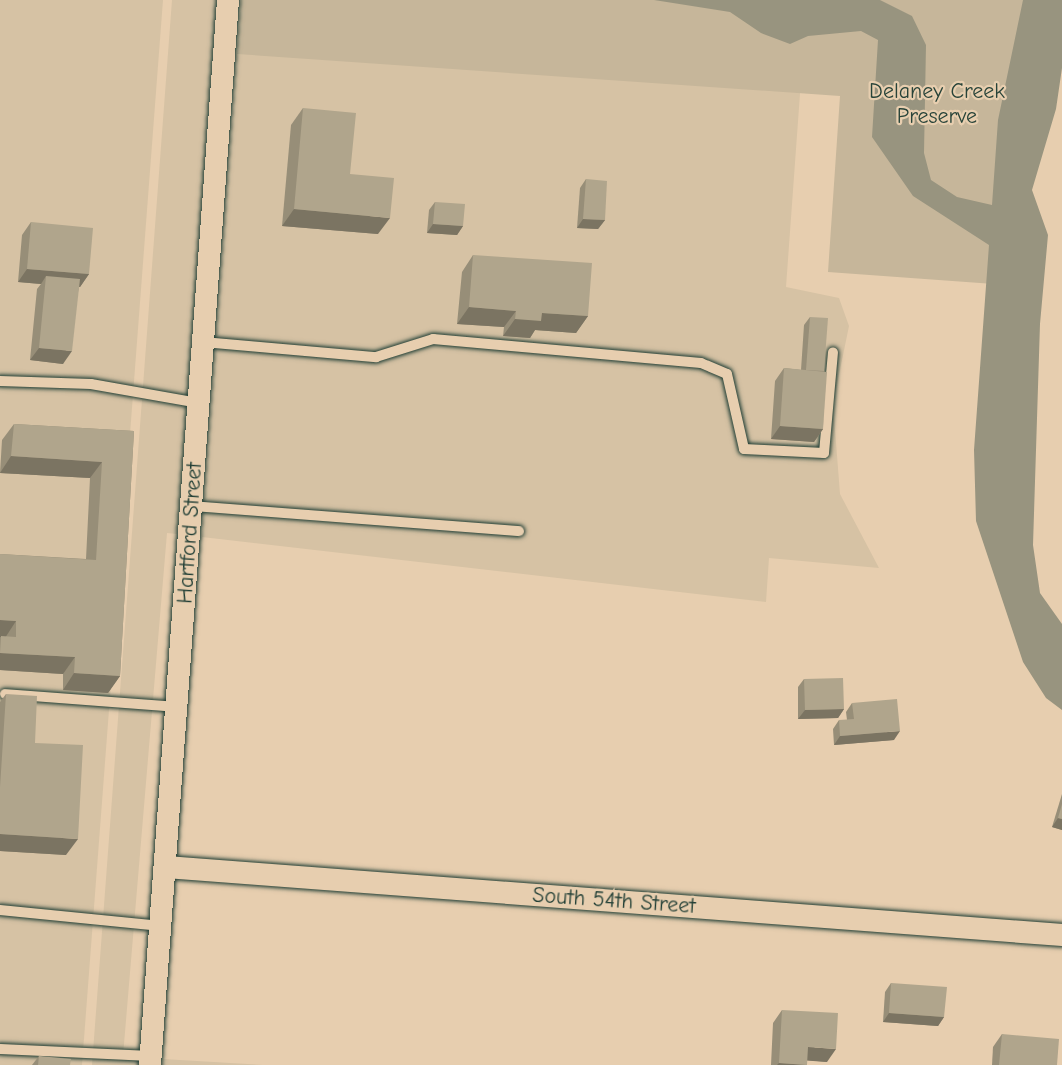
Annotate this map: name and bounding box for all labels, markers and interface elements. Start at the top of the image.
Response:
park label: Delaney Creek Preserve [869,78,1005,130]
street label: Hartford Street [172,461,208,605]
street label: South 54th Street [532,882,696,920]

